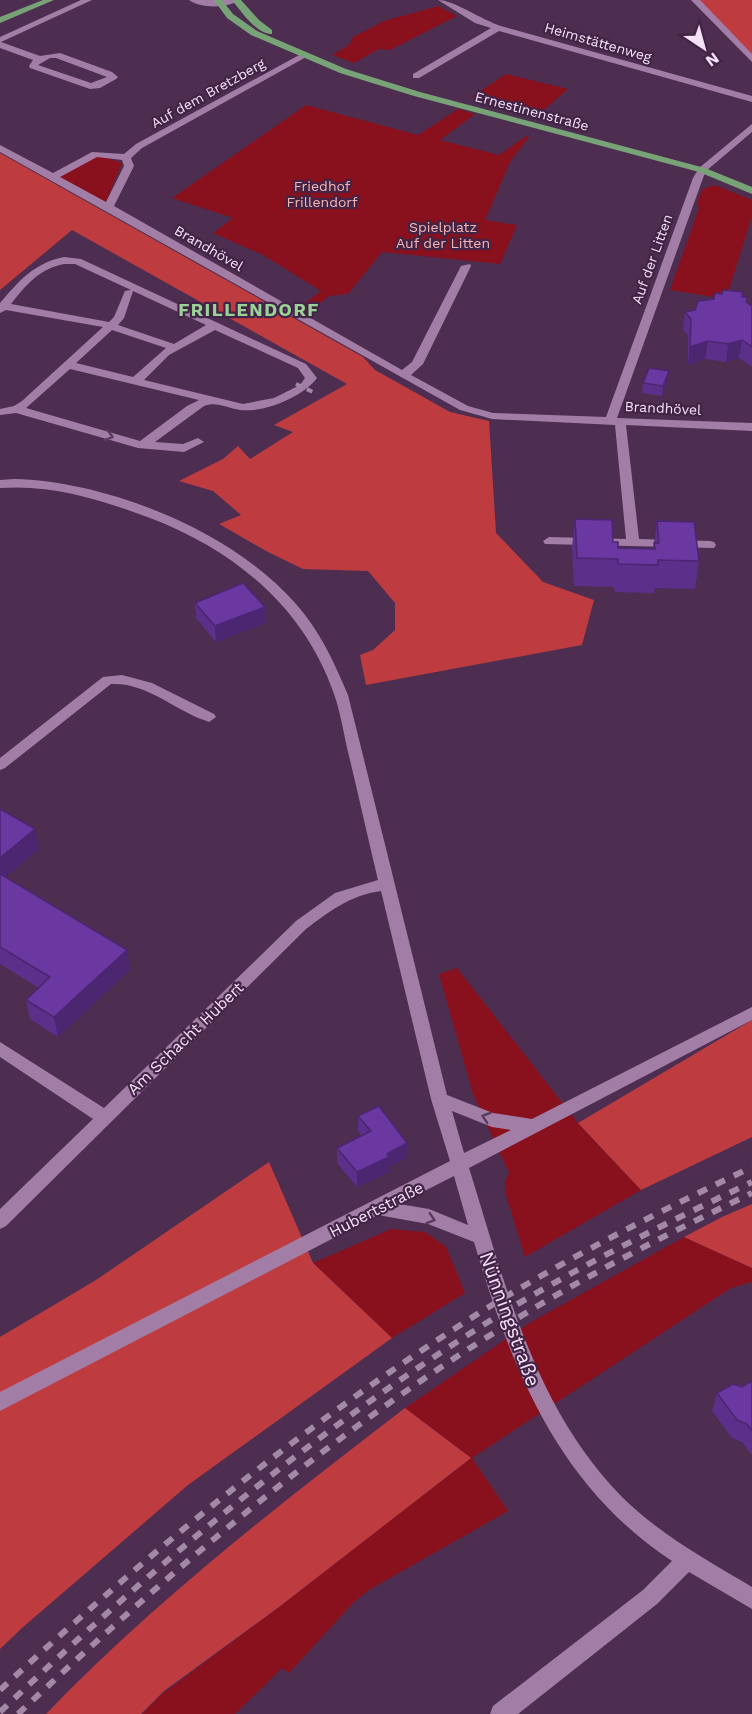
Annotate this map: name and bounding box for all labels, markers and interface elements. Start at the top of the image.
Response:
north arrow [674,18,734,78]
street label: Heimstättenweg [543,19,654,65]
text: N [702,49,723,71]
street label: Auf dem Bretzberg [148,55,268,131]
street label: Ernestinenstraße [473,88,591,134]
park label: Friedhof Frillendorf [286,178,358,210]
street label: Auf der Litten [628,212,676,306]
park label: Spielplatz Auf der Litten [396,219,490,251]
street label: Brandhövel [172,222,247,274]
district label: FRILLENDORF [178,299,320,320]
street label: Brandhövel [624,398,702,418]
one-way arrow [103,429,114,441]
street label: Am Schacht Hubert [123,978,247,1099]
one-way arrow [481,1112,492,1124]
street label: Hubertstraße [326,1178,426,1241]
one-way arrow [425,1212,436,1224]
street label: Nünningstraße [474,1248,546,1390]

